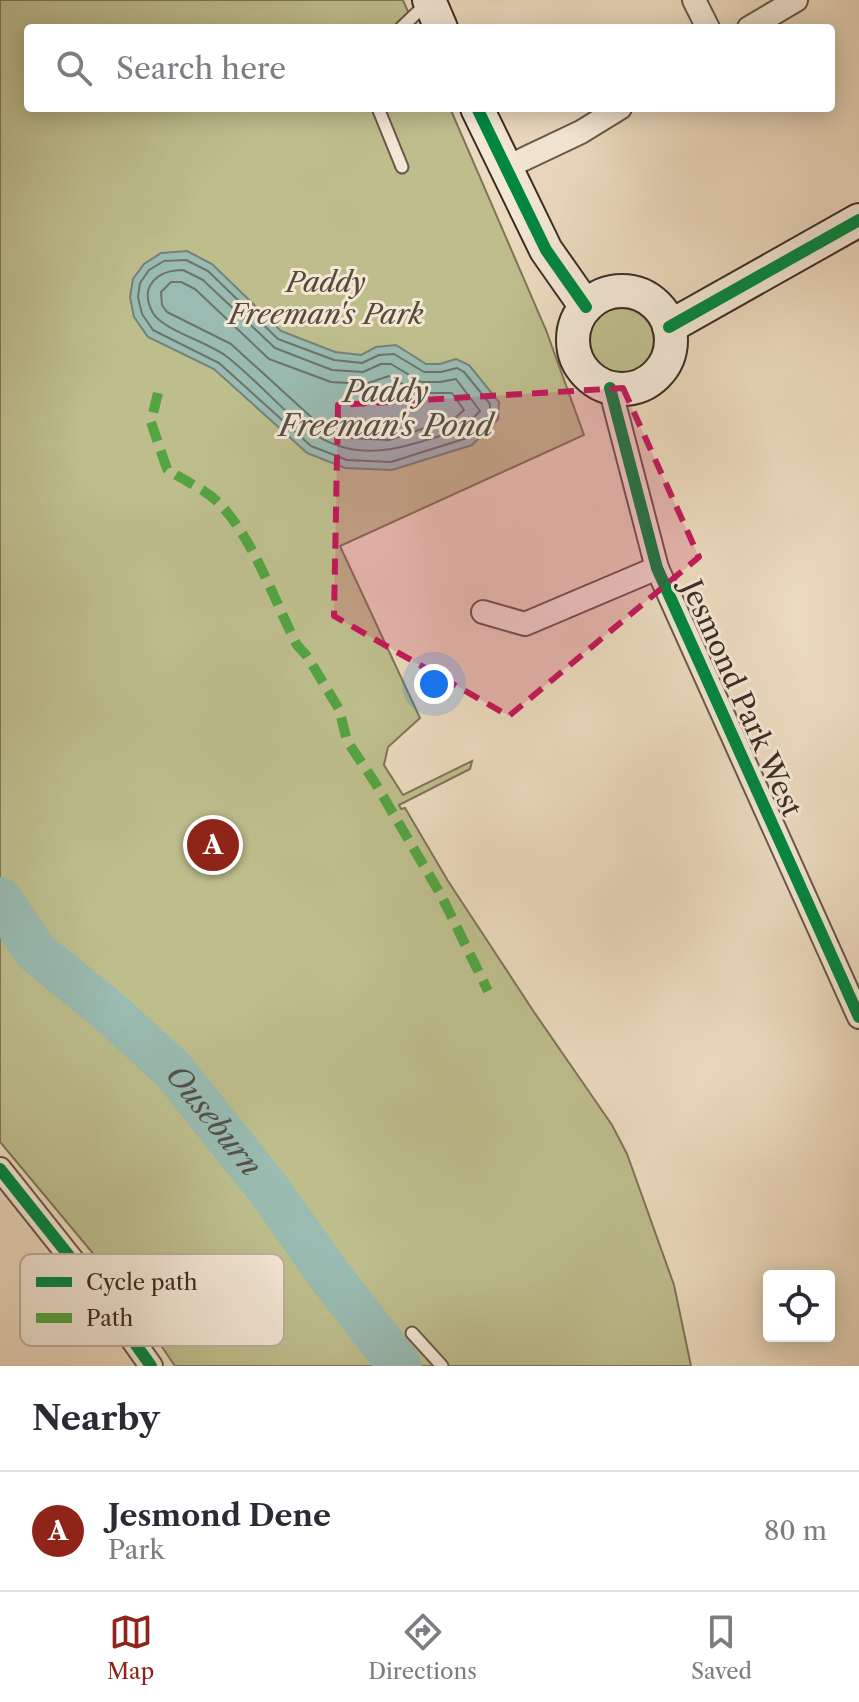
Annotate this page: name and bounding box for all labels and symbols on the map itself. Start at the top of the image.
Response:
park label: Paddy Freeman's Park [226,265,424,331]
water label: Paddy Freeman's Pond [277,373,496,444]
street label: Jesmond Park West [673,571,809,822]
your location [414,664,454,704]
pin: A [187,815,239,875]
water label: Ouseburn [158,1057,270,1184]
legend [20,1254,284,1346]
text: Cycle path [86,1269,198,1296]
text: Path [86,1305,134,1332]

